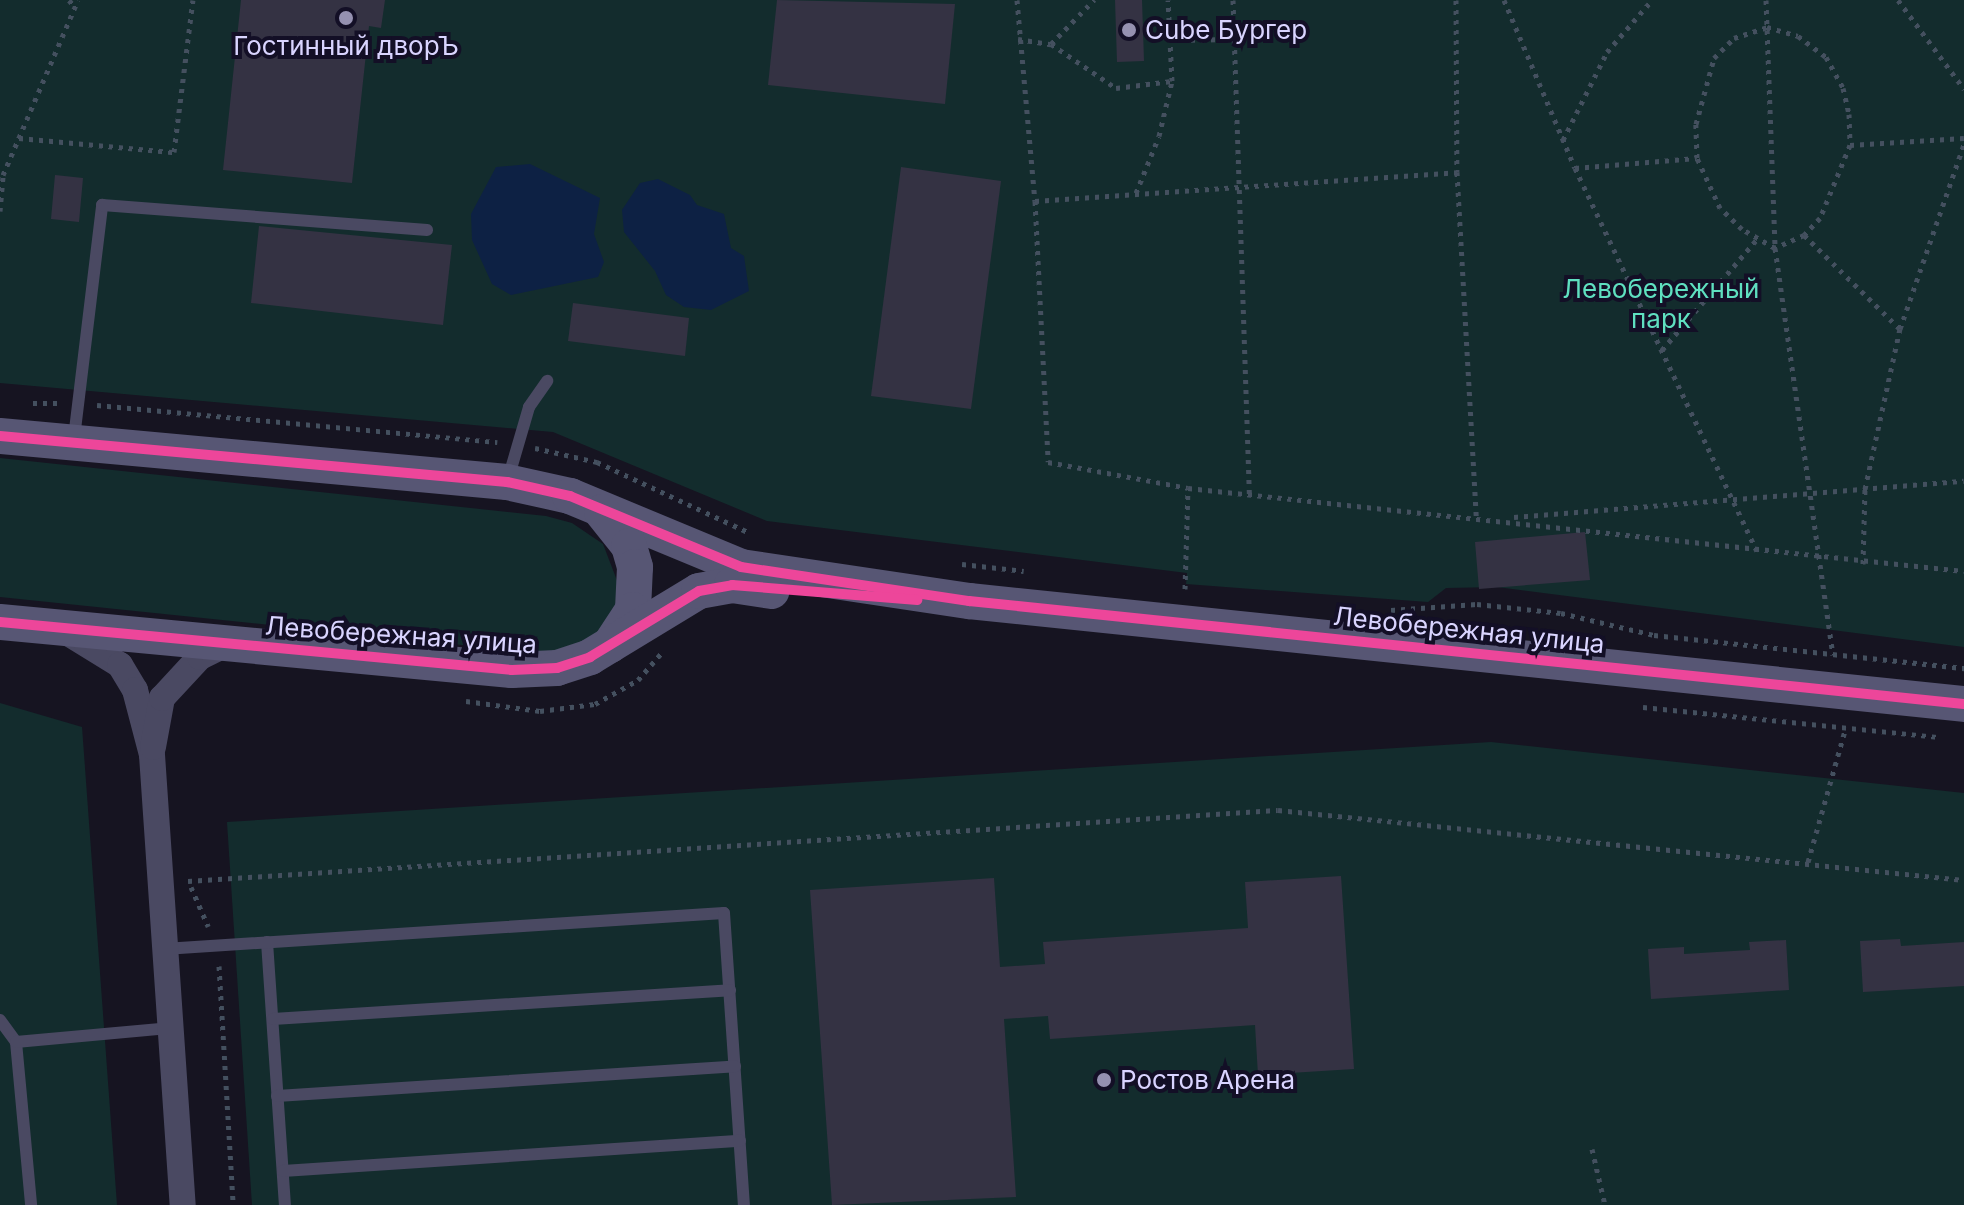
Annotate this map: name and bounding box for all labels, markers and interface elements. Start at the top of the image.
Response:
marker: Гостинный дворЪ [337,9,355,27]
place label: Cube Бургер [1145,14,1307,46]
marker: Cube Бургер [1120,21,1138,39]
place label: Гостинный дворЪ [233,30,459,62]
park label: Левобережный парк [1563,273,1759,334]
street label: Левобережная улица [1332,600,1606,660]
street label: Левобережная улица [264,610,538,660]
place label: Ростов Арена [1120,1064,1295,1096]
marker: Ростов Арена [1095,1071,1113,1089]

